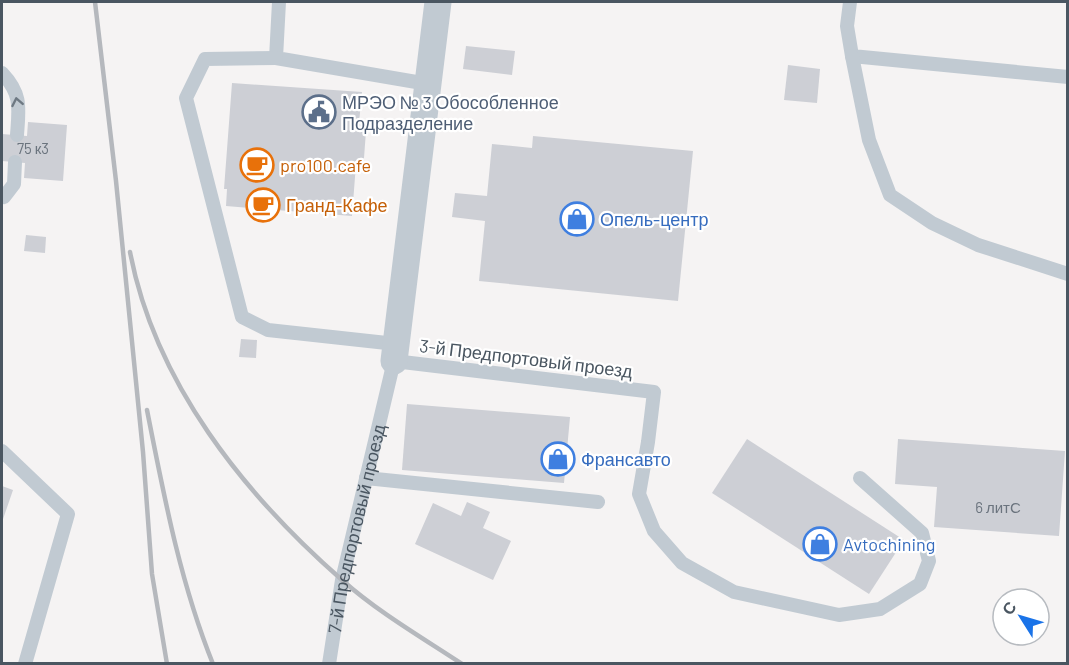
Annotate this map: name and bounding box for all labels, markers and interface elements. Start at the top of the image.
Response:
place label: МРЭО № 3 Обособленное Подразделение [342,91,559,134]
public building icon: МРЭО № 3 Обособленное Подразделение [301,94,337,130]
one-way arrow [11,97,23,107]
house number: 75 к3 [17,139,49,157]
cafe icon: pro100.cafe [239,147,275,183]
place label: pro100.cafe [280,154,371,176]
cafe icon: Гранд-Кафе [245,187,281,223]
place label: Гранд-Кафе [286,194,388,216]
shop icon: Опель-центр [559,201,595,237]
place label: Опель-центр [600,208,708,230]
street label: 3-й Предпортовый проезд [418,334,634,382]
street label: 7-й Предпортовый проезд [323,421,390,635]
shop icon: Франсавто [540,441,576,477]
place label: Франсавто [581,448,671,470]
house number: 6 литС [975,498,1021,516]
shop icon: Avtochining [802,526,838,562]
place label: Avtochining [843,533,935,555]
north arrow [991,587,1051,647]
text: С [998,597,1020,618]

